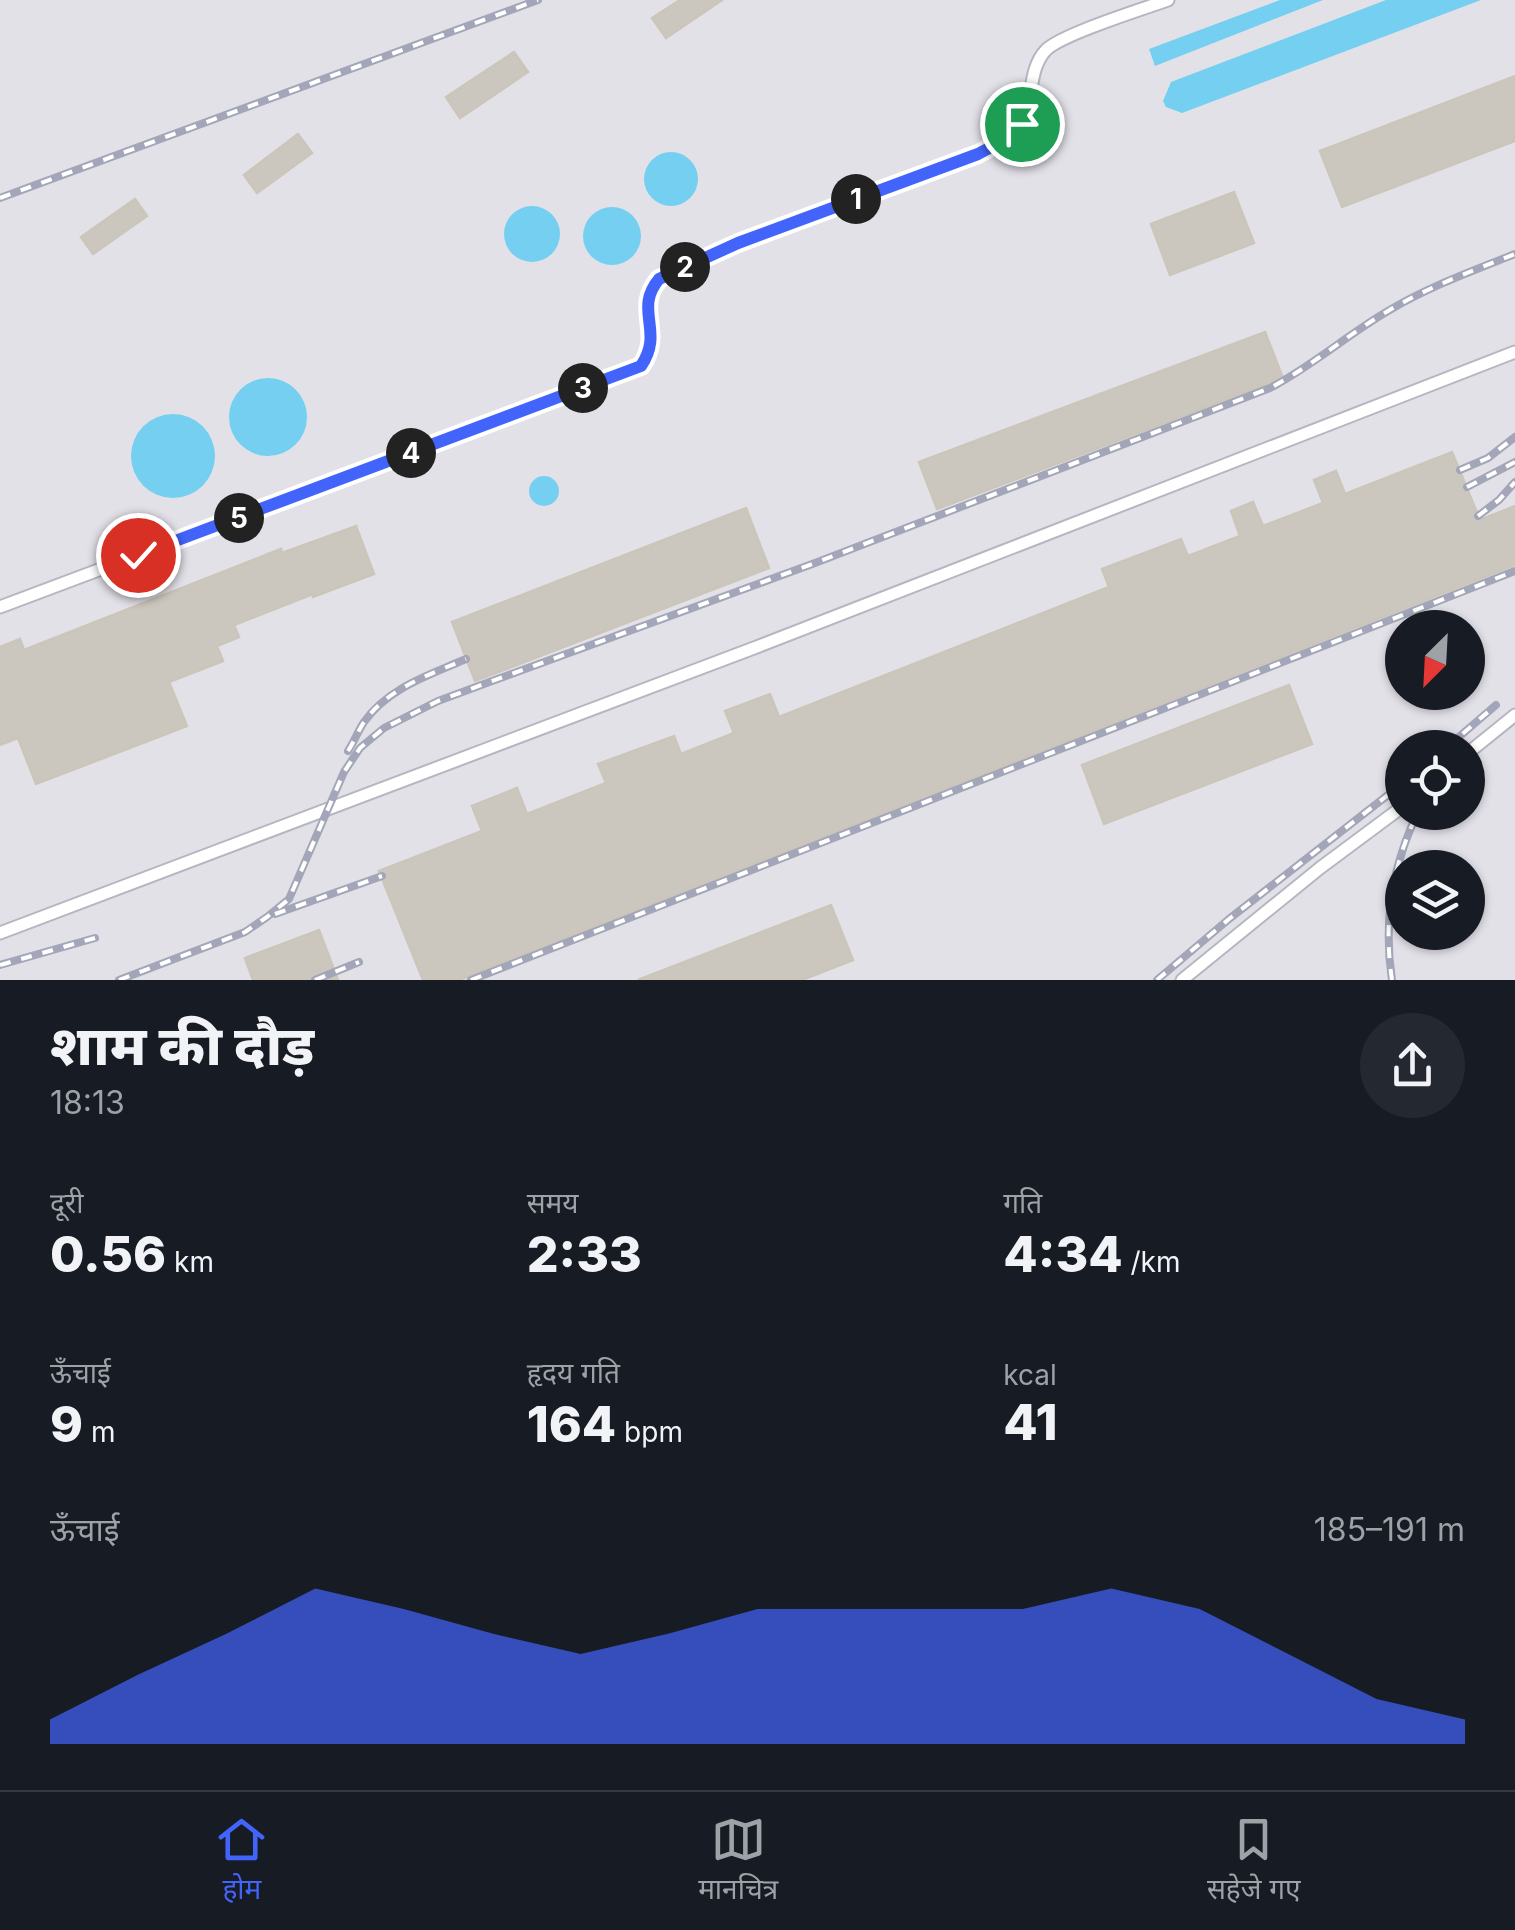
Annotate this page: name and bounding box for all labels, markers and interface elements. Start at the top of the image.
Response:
pin [980,82,1065,167]
icon: arrive [995,97,1050,152]
pin: 1 [831,174,881,224]
text: 1 [850,182,862,216]
pin: 2 [660,242,710,292]
text: 2 [676,250,694,284]
pin: 3 [558,363,608,413]
text: 3 [574,371,592,405]
pin: 4 [386,428,436,478]
text: 4 [402,436,420,470]
pin: 5 [214,493,264,543]
text: 5 [230,501,248,535]
pin [96,513,181,598]
icon: check [111,528,166,583]
north arrow [1385,610,1485,710]
map controls [1385,610,1485,950]
button: locate [1385,730,1485,830]
button: layers [1385,850,1485,950]
text: शाम की दौड़ [50,1012,314,1078]
button: share [1360,1013,1465,1118]
text: 18:13 [50,1083,125,1122]
text: दूरी [50,1186,84,1220]
text: समय [527,1186,579,1220]
text: गति [1003,1186,1042,1220]
text: 0.56 [50,1224,166,1284]
text: 2:33 [527,1224,642,1284]
text: 4:34 [1003,1224,1123,1284]
text: km [166,1245,214,1279]
text: /km [1123,1245,1181,1279]
text: ऊँचाई [50,1356,111,1390]
text: हृदय गति [527,1356,620,1390]
text: kcal [1003,1358,1057,1392]
text: 41 [1003,1392,1058,1452]
text: 9 [50,1394,83,1454]
text: 164 [527,1394,616,1454]
text: m [83,1415,116,1449]
text: bpm [616,1415,683,1449]
text: ऊँचाई [50,1510,119,1549]
text: 185–191 m [1314,1510,1465,1549]
tab: होम [214,1812,269,1910]
tab: मानचित्र [698,1812,778,1910]
tab: सहेजे गए [1207,1812,1301,1910]

